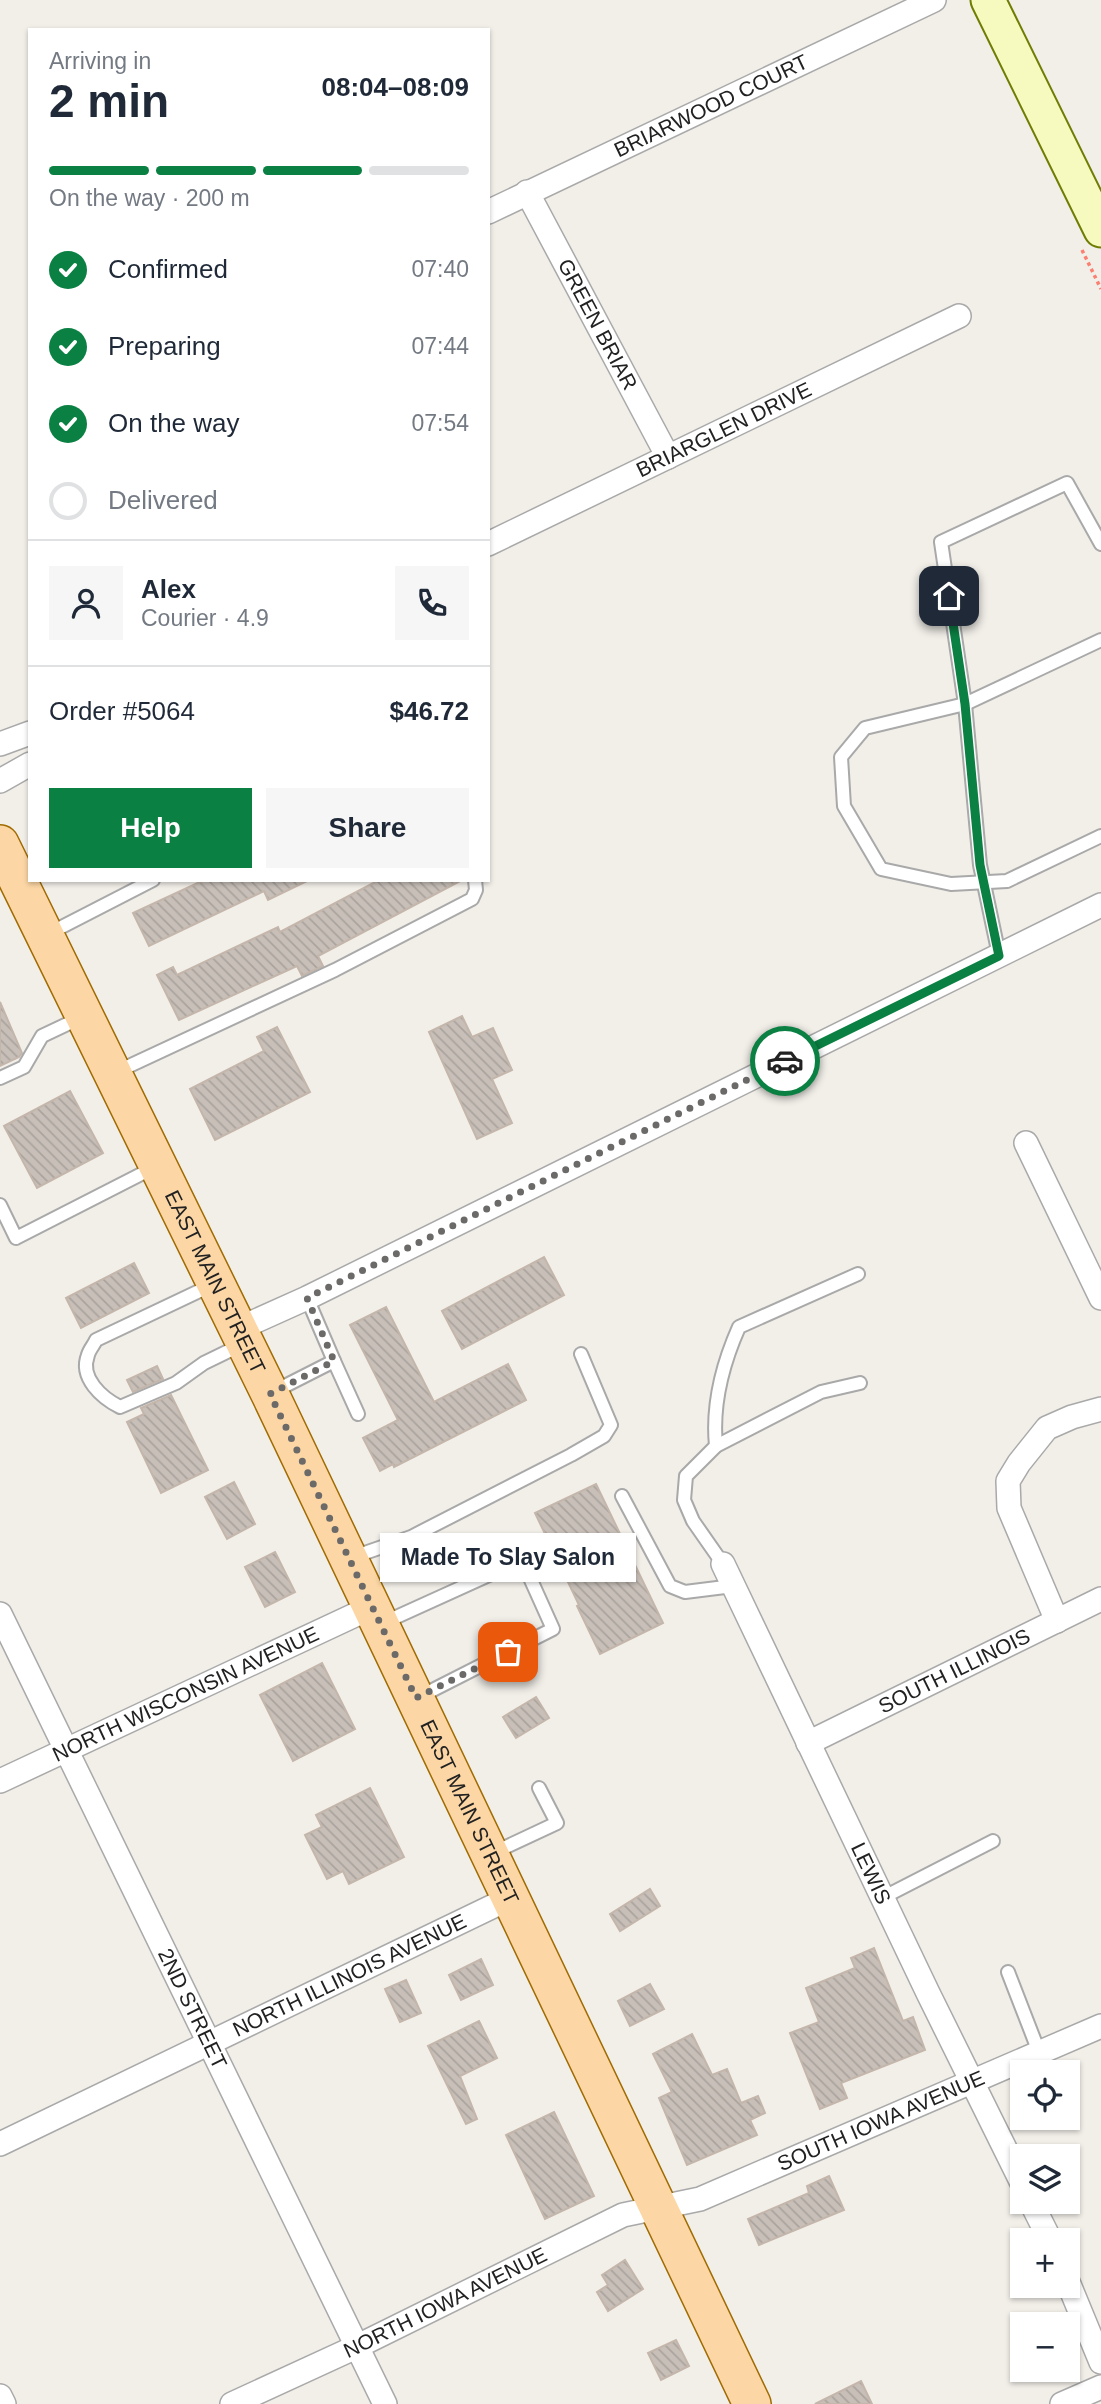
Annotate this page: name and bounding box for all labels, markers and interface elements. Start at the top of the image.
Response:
text: Arriving in [49,48,151,74]
street label: BRIARWOOD COURT [610,50,812,161]
text: 08:04–08:09 [322,72,469,102]
text: 2 min [49,75,169,127]
text: On the way · 200 m [49,185,250,211]
icon: check [49,251,87,289]
text: Confirmed [108,254,228,284]
street label: GREEN BRIAR [554,255,642,393]
text: 07:40 [411,256,469,282]
icon: check [49,328,87,366]
text: Preparing [108,331,221,361]
text: 07:44 [411,333,469,359]
street label: BRIARGLEN DRIVE [632,377,815,481]
icon: check [49,405,87,443]
text: On the way [108,408,240,438]
text: 07:54 [411,410,469,436]
text: Delivered [108,485,218,515]
button: person [49,566,123,640]
button: phone [395,566,469,640]
pin [919,566,979,626]
text: Alex [141,574,196,604]
icon: home [930,577,968,615]
text: Courier · 4.9 [141,605,269,631]
text: Order #5064 [49,696,195,726]
text: $46.72 [389,696,469,726]
button: Help [49,788,252,868]
button: Share [266,788,469,868]
courier [750,1026,820,1096]
icon: car [766,1042,804,1080]
street label: EAST MAIN STREET [161,1186,270,1378]
callout: Made To Slay Salon [380,1533,636,1582]
text: Made To Slay Salon [401,1544,615,1570]
street label: NORTH WISCONSIN AVENUE [49,1622,322,1766]
pin [478,1622,538,1682]
street label: SOUTH ILLINOIS [875,1624,1034,1718]
icon: bag [489,1633,527,1671]
street label: EAST MAIN STREET [416,1716,524,1908]
street label: LEWIS [847,1839,896,1908]
street label: NORTH ILLINOIS AVENUE [229,1909,470,2041]
street label: 2ND STREET [154,1945,232,2072]
map controls [1010,2060,1080,2382]
button: locate [1010,2060,1080,2130]
street label: SOUTH IOWA AVENUE [774,2066,988,2175]
button: layers [1010,2144,1080,2214]
button: + [1010,2228,1080,2298]
street label: NORTH IOWA AVENUE [340,2243,550,2362]
button: − [1010,2312,1080,2382]

